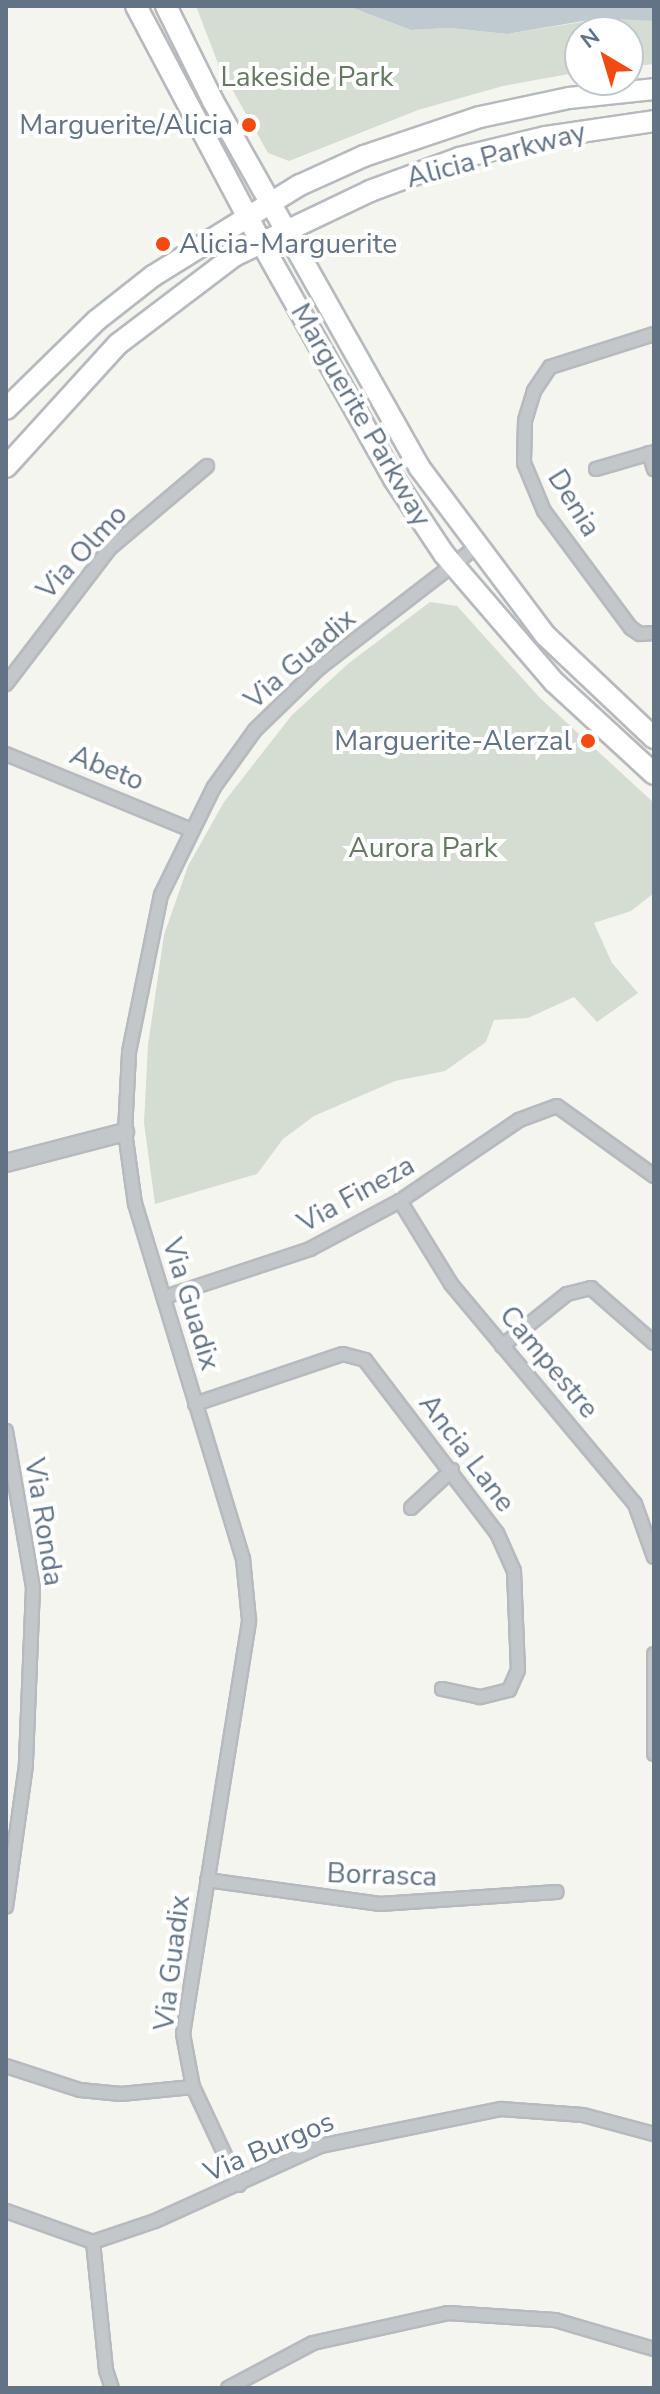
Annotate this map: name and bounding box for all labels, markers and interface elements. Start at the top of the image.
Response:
north arrow [564,16,644,96]
text: N [575,22,606,56]
park label: Lakeside Park [221,60,393,94]
place label: Marguerite/Alicia [19,108,233,142]
street label: Alicia Parkway [403,115,589,195]
marker: Marguerite/Alicia [240,116,258,134]
place label: Alicia-Marguerite [179,227,397,261]
marker: Alicia-Marguerite [154,235,172,253]
street label: Marguerite Parkway [284,298,438,532]
street label: Denia [540,463,608,543]
street label: Via Olmo [30,498,134,606]
street label: Via Guadix [238,602,362,716]
place label: Marguerite-Alerzal [334,724,572,758]
marker: Marguerite-Alerzal [579,732,597,750]
street label: Abeto [65,738,149,798]
park label: Aurora Park [348,831,498,865]
street label: Via Fineza [292,1148,420,1240]
street label: Via Guadix [155,1234,227,1374]
street label: Campestre [492,1299,606,1425]
street label: Ancia Lane [412,1388,522,1518]
street label: Via Ronda [17,1456,71,1588]
street label: Borrasca [326,1856,438,1894]
street label: Via Guadix [147,1893,197,2033]
street label: Via Burgos [199,2105,339,2189]

